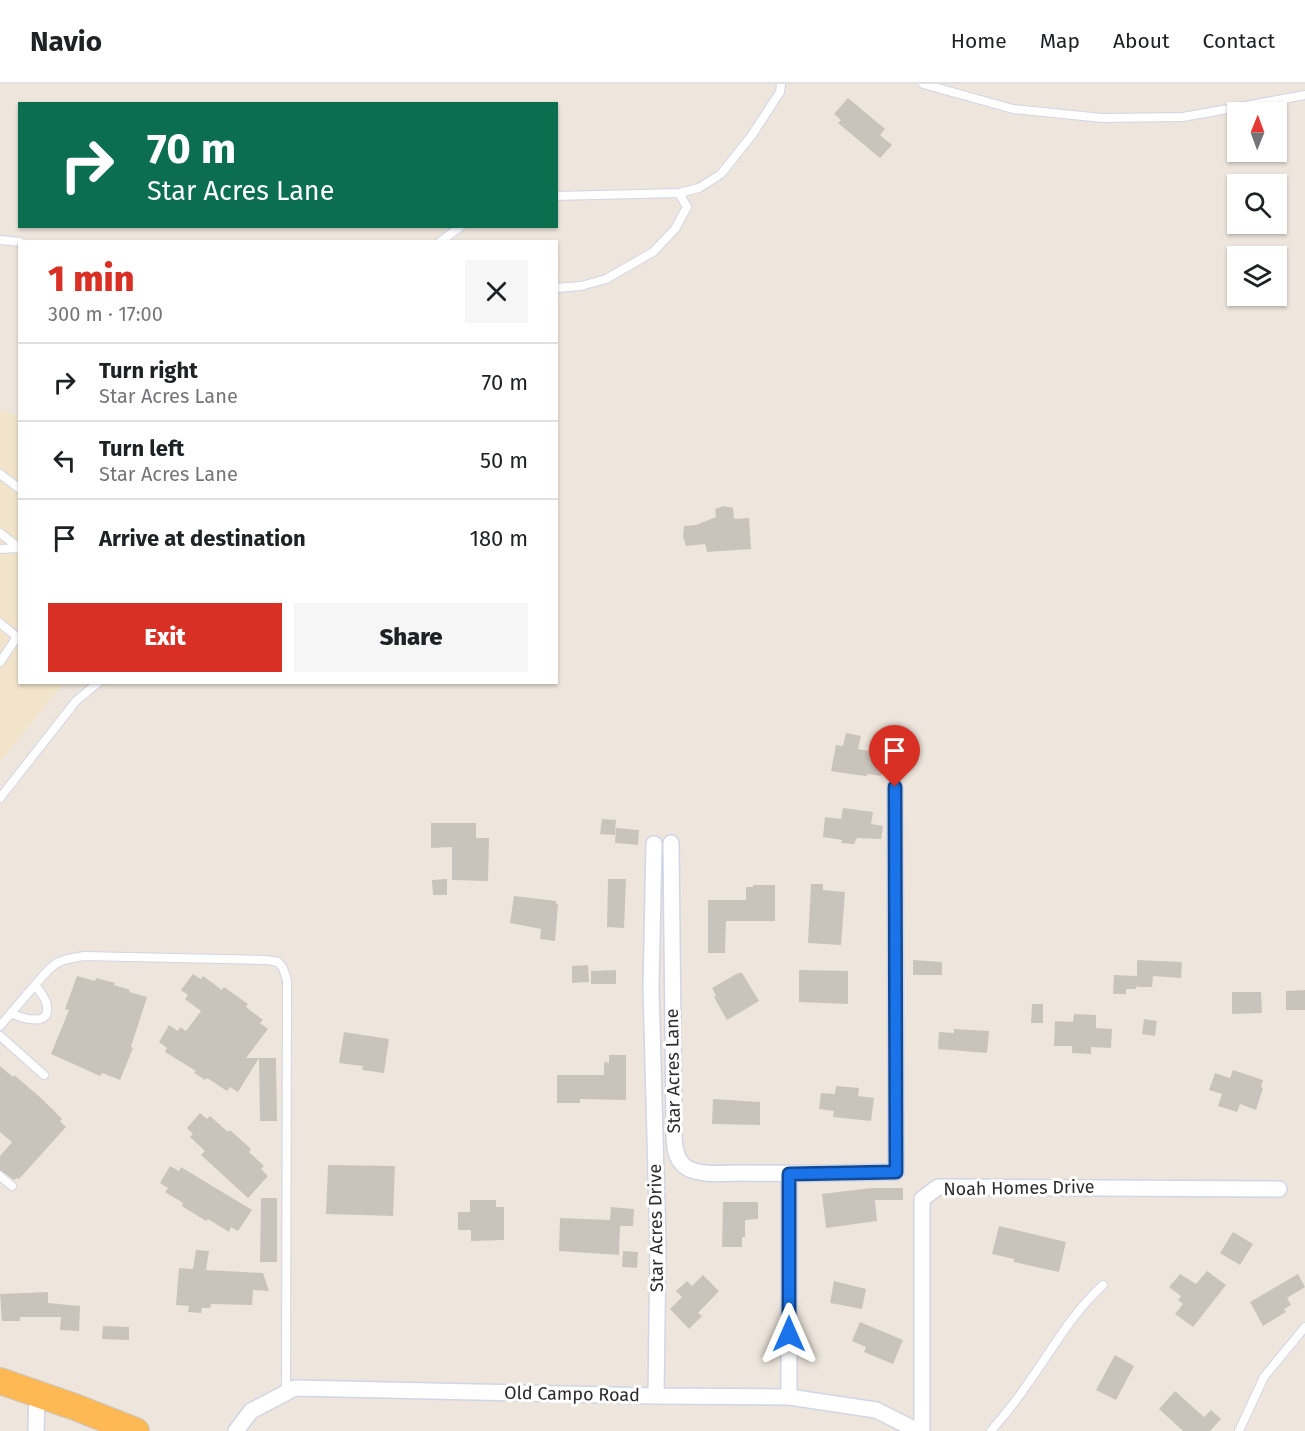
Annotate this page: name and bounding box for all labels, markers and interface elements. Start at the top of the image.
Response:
text: Navio [30,25,102,58]
text: Home [951,28,1007,54]
text: Map [1040,28,1080,54]
text: About [1113,28,1170,54]
text: Contact [1203,28,1275,54]
north arrow [1227,102,1287,162]
map controls [1227,102,1287,306]
text: 70 m [147,124,236,174]
icon: right [48,126,126,204]
button: search [1227,174,1287,234]
text: Star Acres Lane [147,175,334,207]
button: layers [1227,246,1287,306]
text: 1 min [48,257,134,301]
button: close [465,260,528,323]
text: 300 m · 17:00 [48,302,163,326]
text: Turn right [99,357,198,384]
icon: right [48,366,81,399]
text: 70 m [482,369,528,396]
text: Star Acres Lane [99,384,238,408]
text: Turn left [99,435,184,462]
icon: left [48,444,81,477]
text: 50 m [480,447,528,474]
text: Star Acres Lane [99,462,238,486]
icon: arrive [48,522,81,555]
text: Arrive at destination [99,525,306,552]
text: 180 m [469,525,528,552]
button: Exit [48,603,282,672]
button: Share [294,603,528,672]
pin [869,725,920,787]
icon: arrive [878,734,911,767]
street label: Star Acres Lane [661,1008,685,1134]
street label: Star Acres Drive [644,1164,668,1292]
street label: Noah Homes Drive [943,1176,1095,1200]
position arrow [757,1302,821,1366]
street label: Old Campo Road [504,1382,640,1406]

